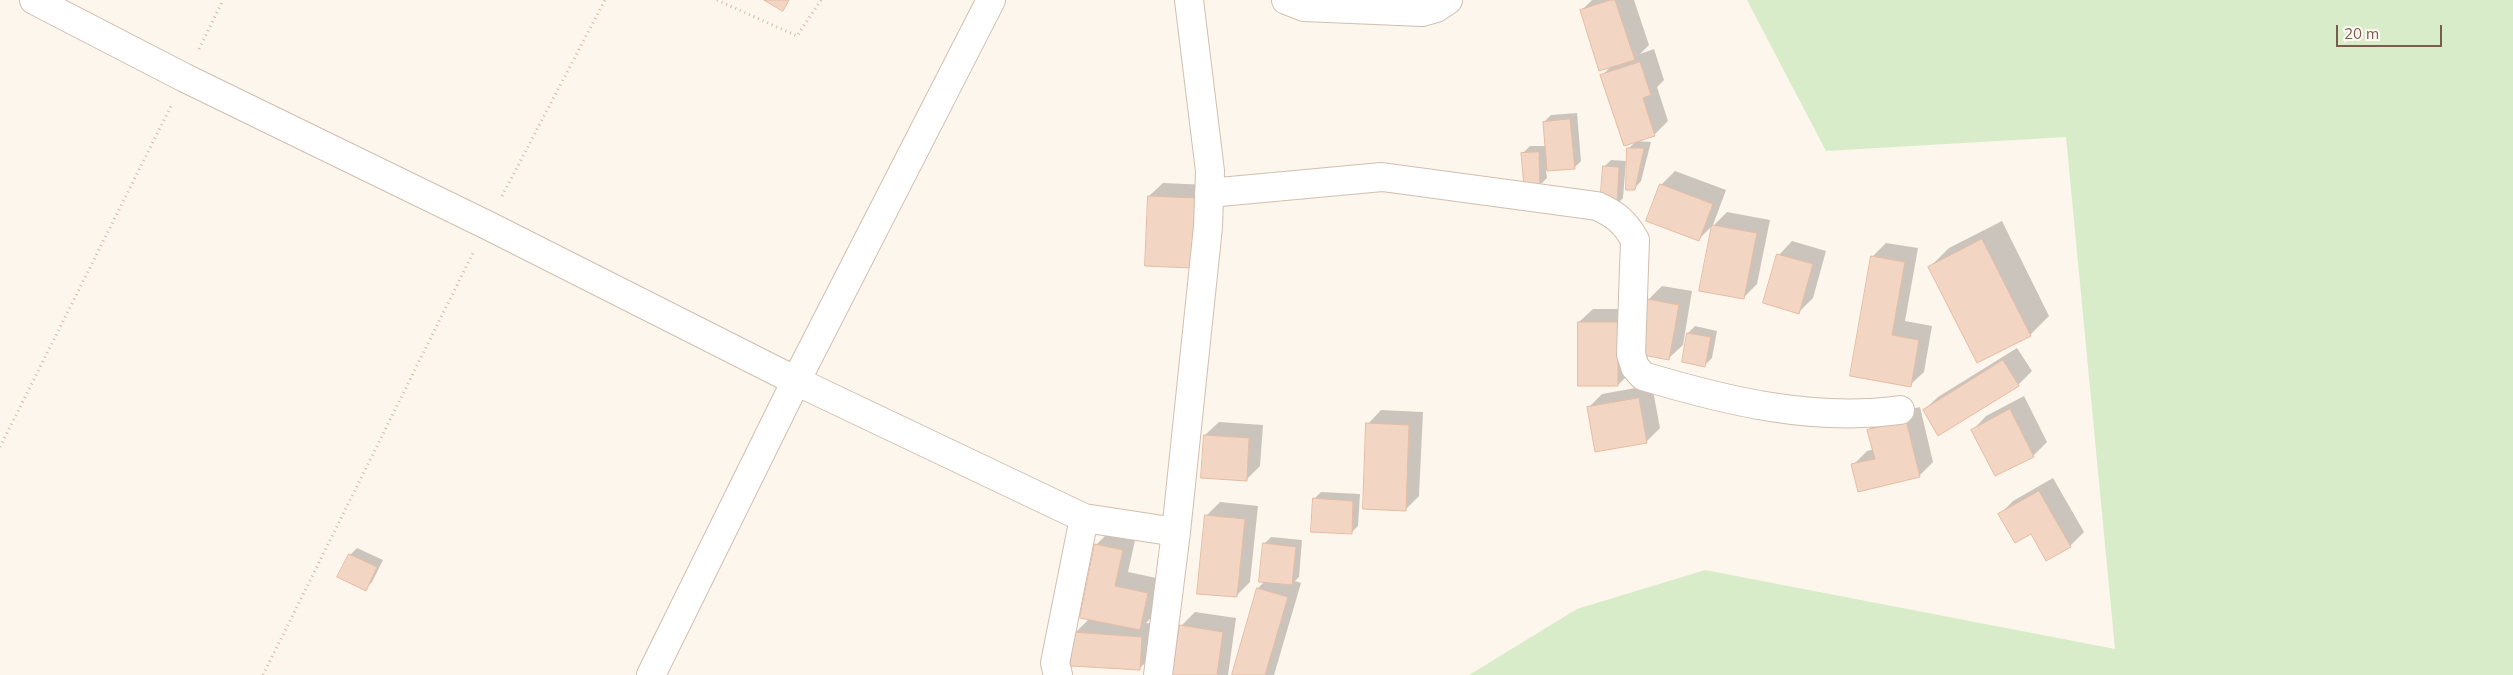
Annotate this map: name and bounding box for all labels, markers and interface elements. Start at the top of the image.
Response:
scale bar [2338,15,2444,47]
text: 20 m [2344,24,2379,43]

